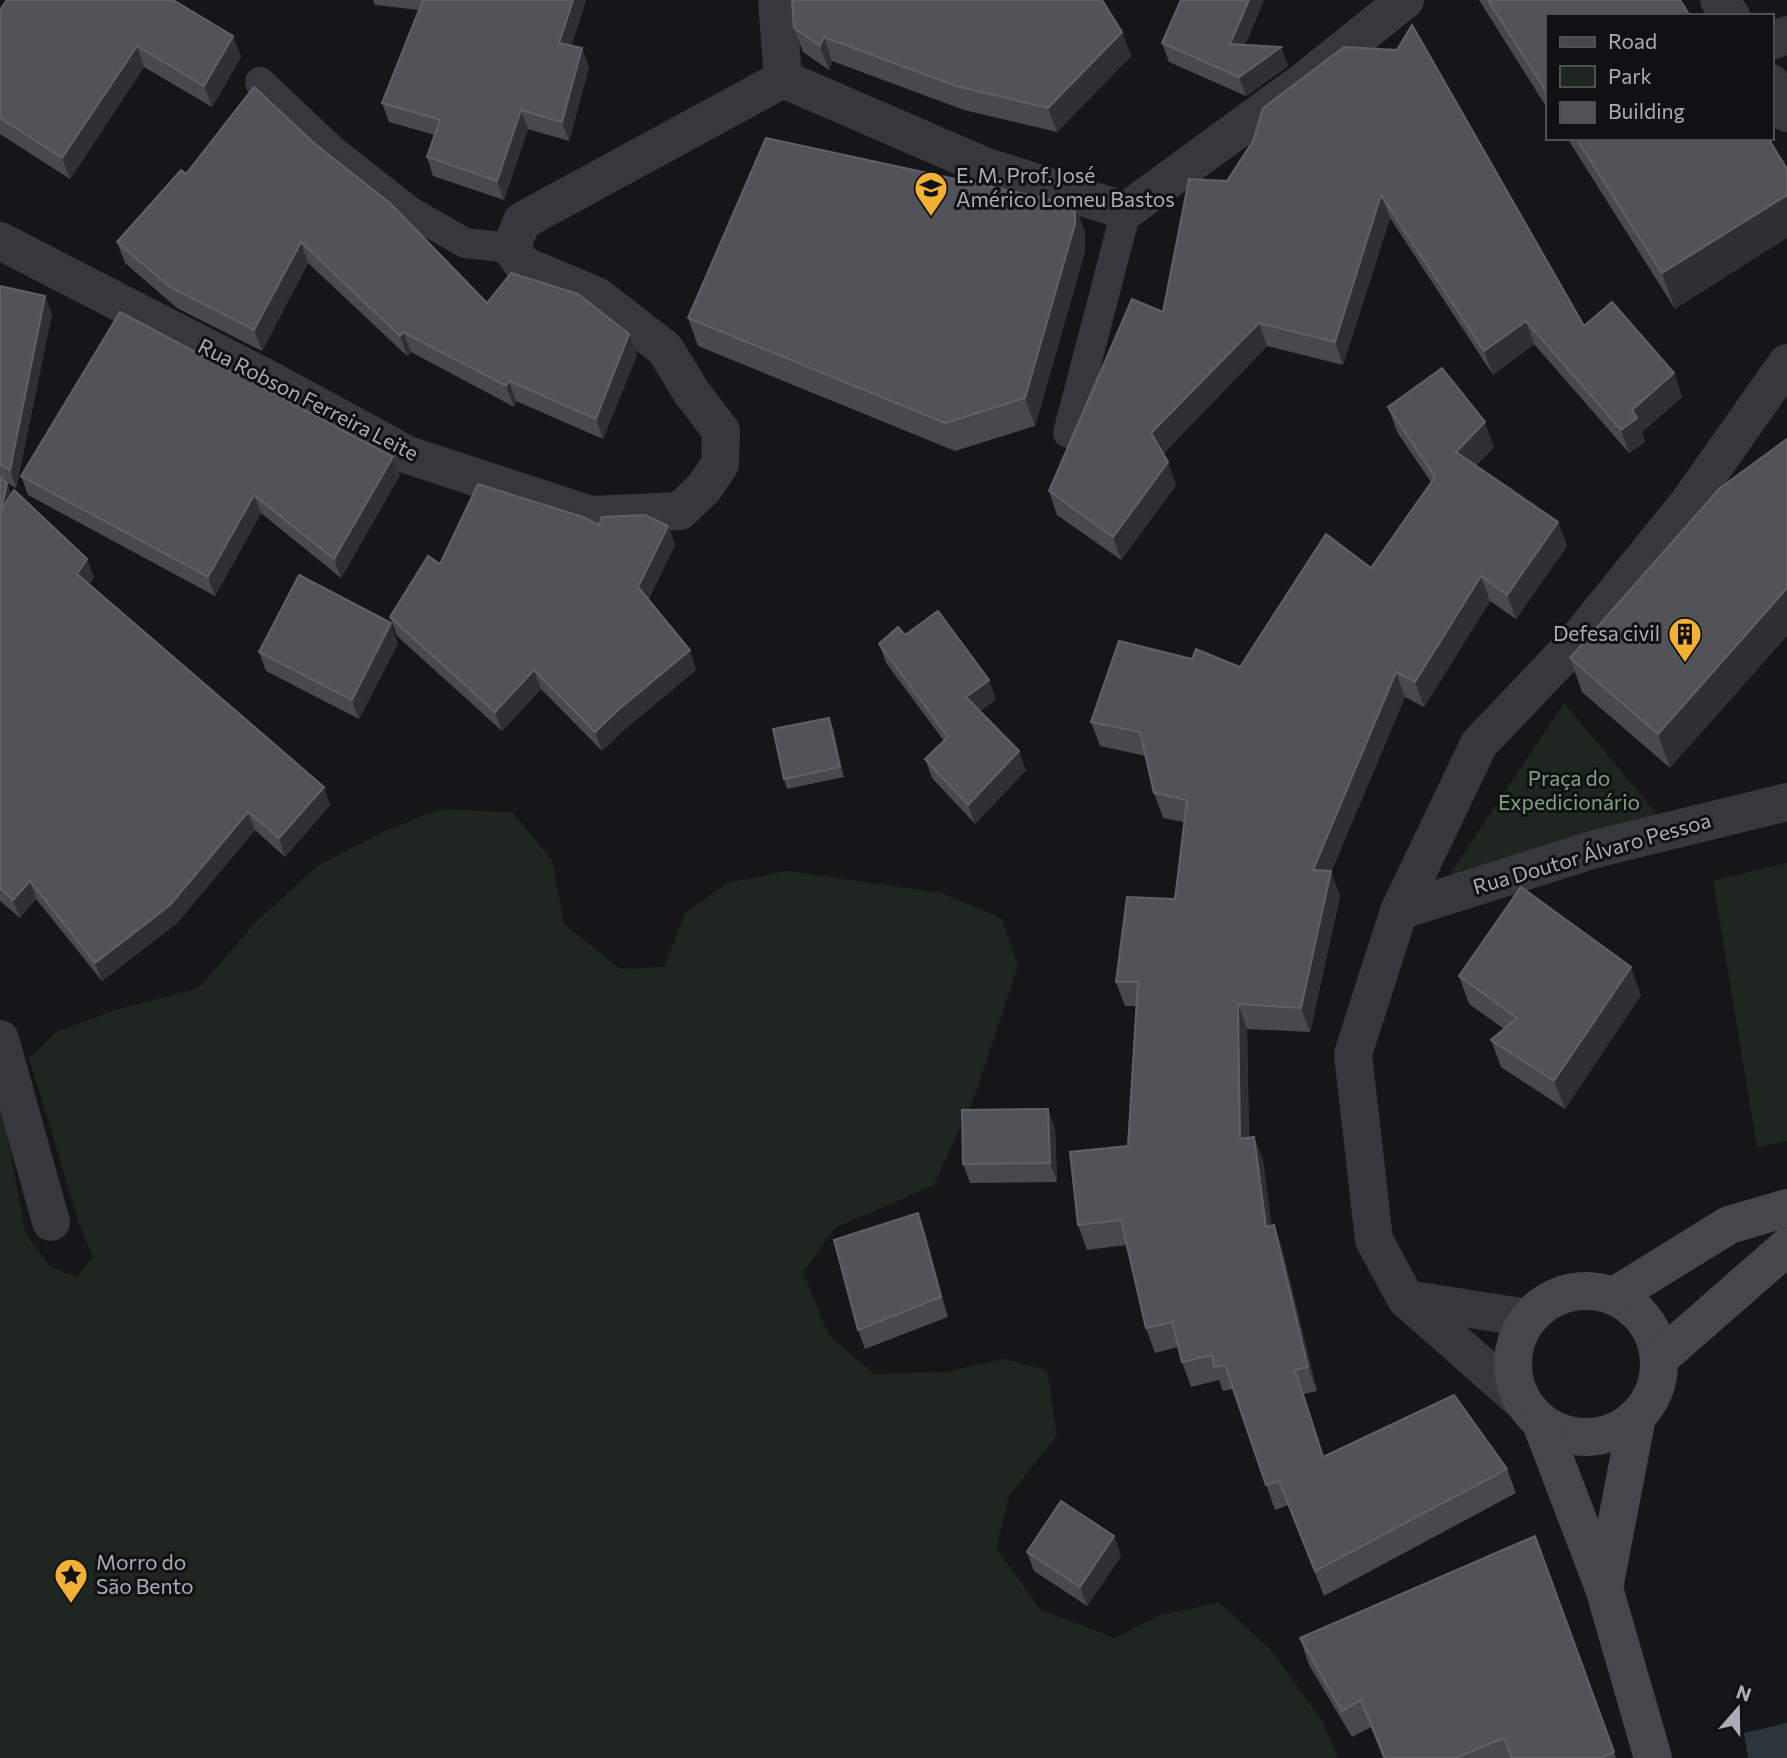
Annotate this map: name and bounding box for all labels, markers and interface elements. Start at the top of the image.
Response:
legend [1546,14,1773,140]
text: Road [1608,28,1657,53]
text: Park [1608,63,1652,88]
text: Building [1608,98,1685,123]
place label: E. M. Prof. José Américo Lomeu Bastos [956,162,1175,211]
school or university icon: E. M. Prof. José Américo Lomeu Bastos [912,169,950,218]
street label: Rua Robson Ferreira Leite [194,332,423,465]
building icon: Defesa civil [1666,615,1704,664]
place label: Defesa civil [1553,620,1660,645]
park label: Praça do Expedicionário [1498,765,1640,814]
street label: Rua Doutor Álvaro Pessoa [1470,807,1713,899]
place label: Morro do São Bento [96,1549,193,1598]
place icon: Morro do São Bento [52,1556,90,1605]
north arrow [1703,1674,1773,1744]
text: N [1733,1679,1755,1706]

